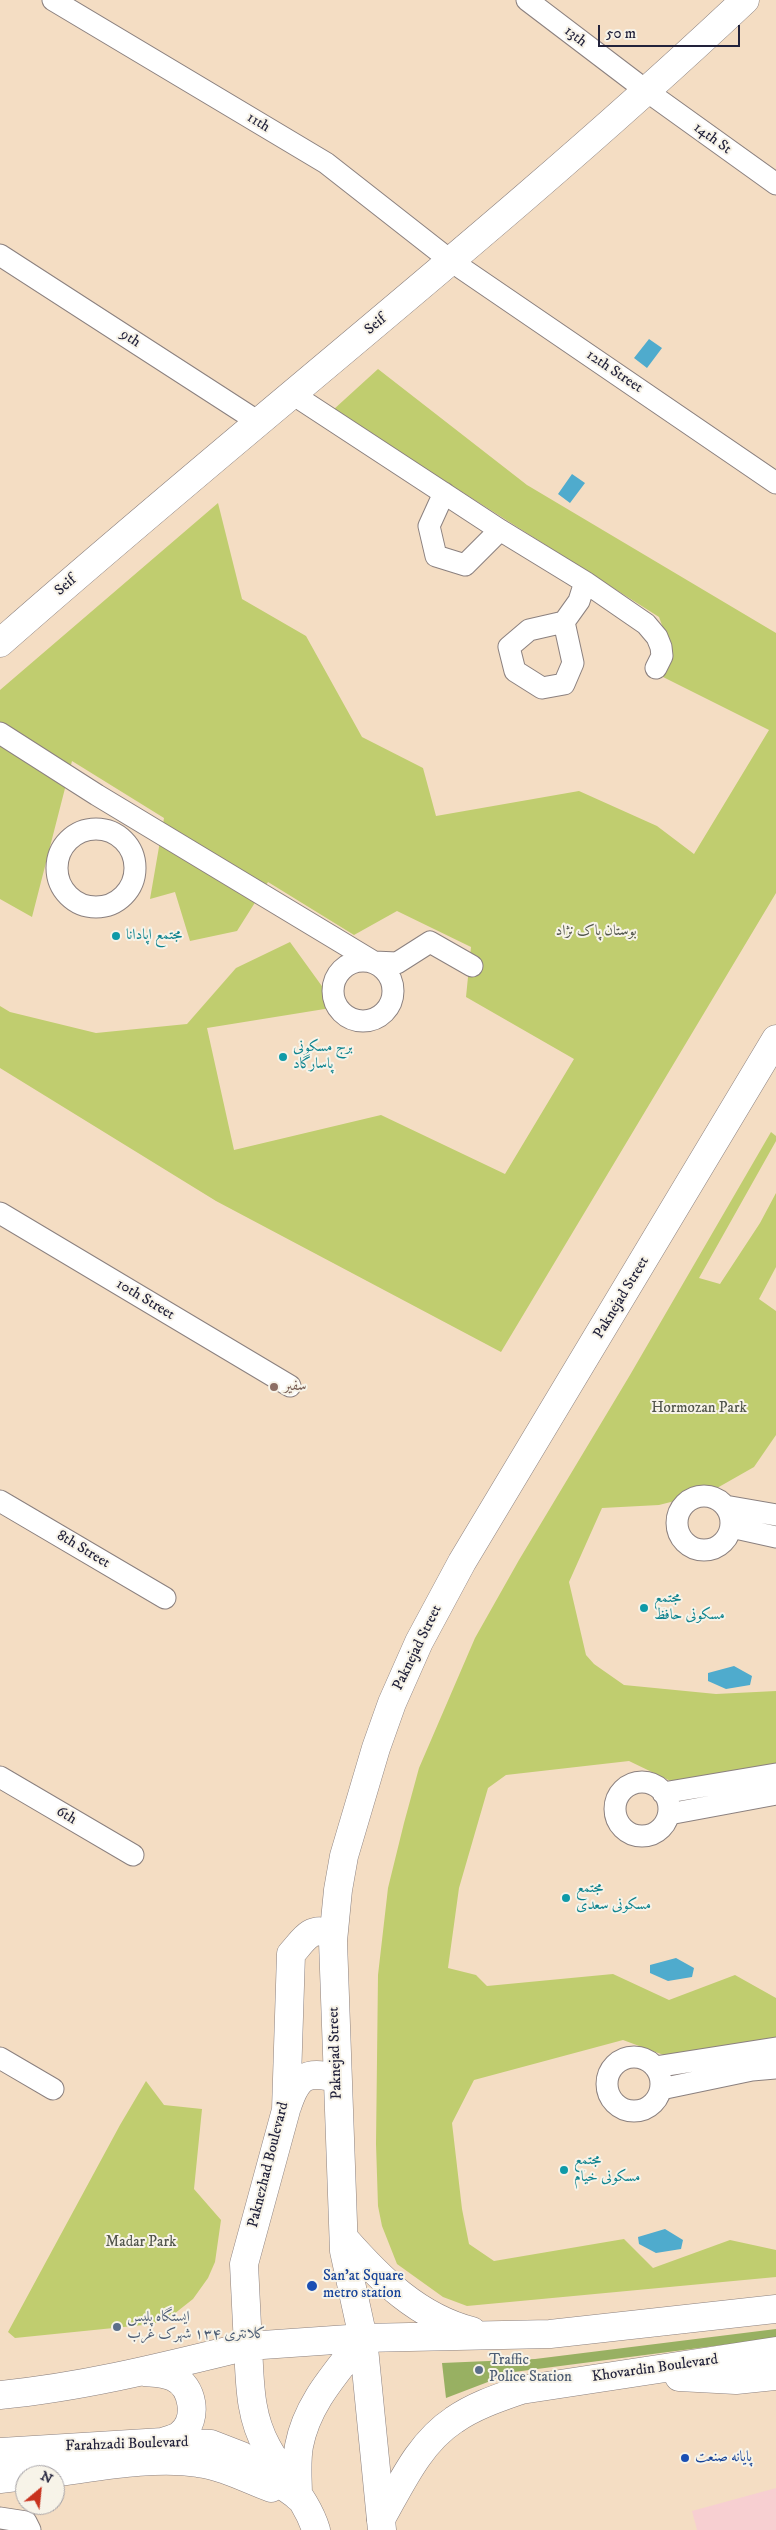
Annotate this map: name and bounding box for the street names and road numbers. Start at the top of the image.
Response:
street label: 13th [560,23,590,51]
street label: 11th [243,109,273,137]
street label: 14th St [689,119,735,159]
street label: Seif [362,311,390,339]
street label: 9th [117,326,143,352]
street label: 12th Street [582,347,646,397]
street label: Seif [52,572,80,600]
street label: Paknejad Street [590,1254,654,1342]
street label: 10th Street [113,1276,177,1324]
street label: 8th Street [53,1527,113,1573]
street label: Paknejad Street [390,1602,446,1694]
street label: 6th [53,1803,79,1829]
street label: Paknejad Street [325,2006,347,2100]
street label: Paknezhad Boulevard [245,2100,293,2230]
street label: Khovardin Boulevard [591,2351,719,2387]
street label: Farahzadi Boulevard [65,2434,189,2456]

